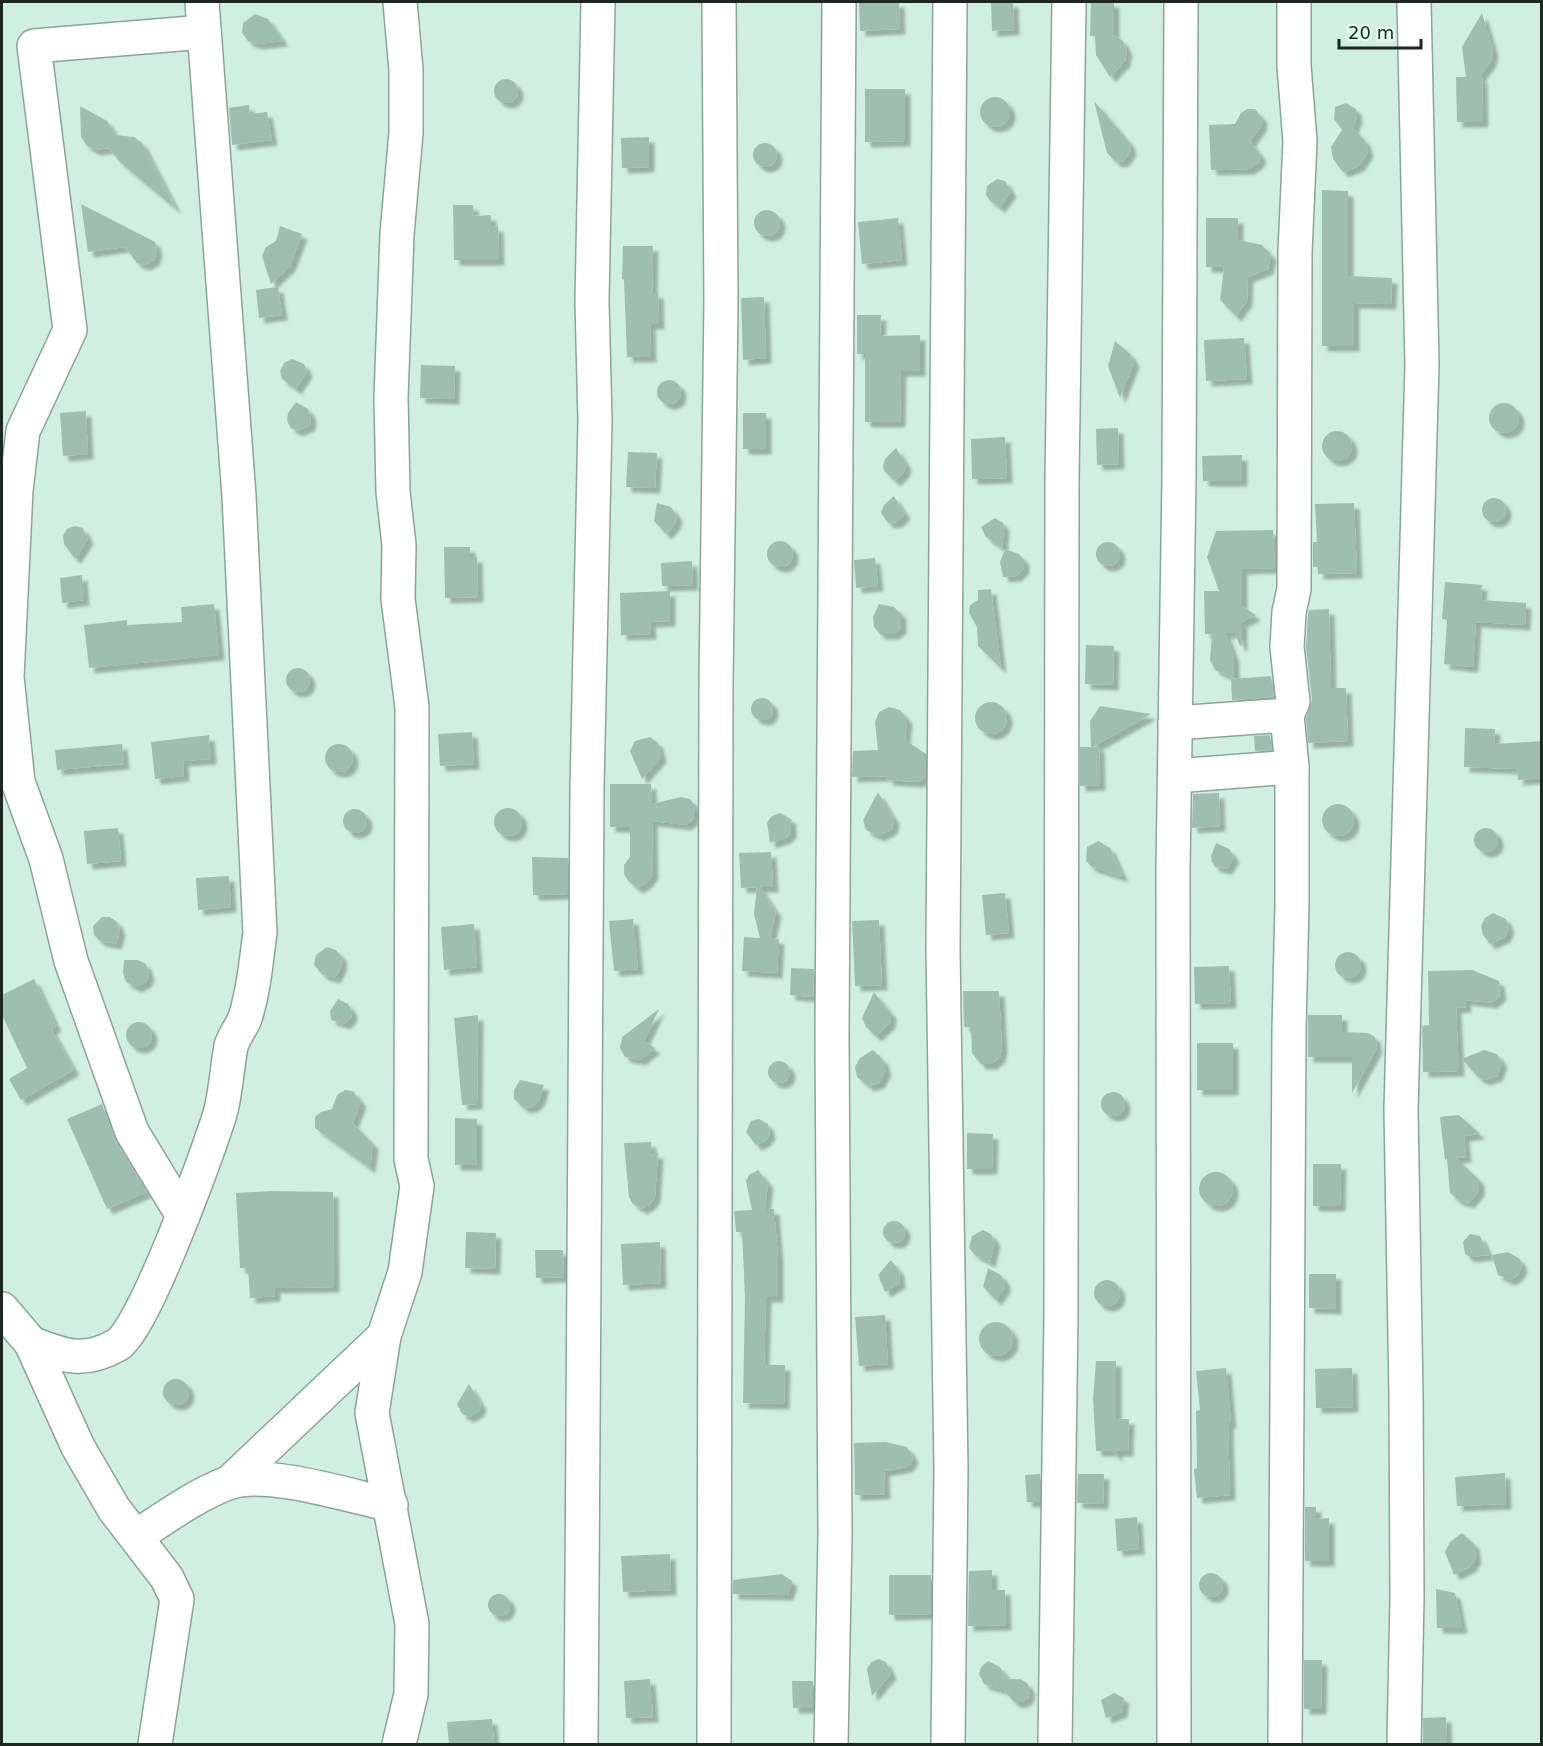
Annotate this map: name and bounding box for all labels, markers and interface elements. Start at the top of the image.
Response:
scale bar [1339,12,1422,50]
text: 20 m [1348,22,1394,43]

